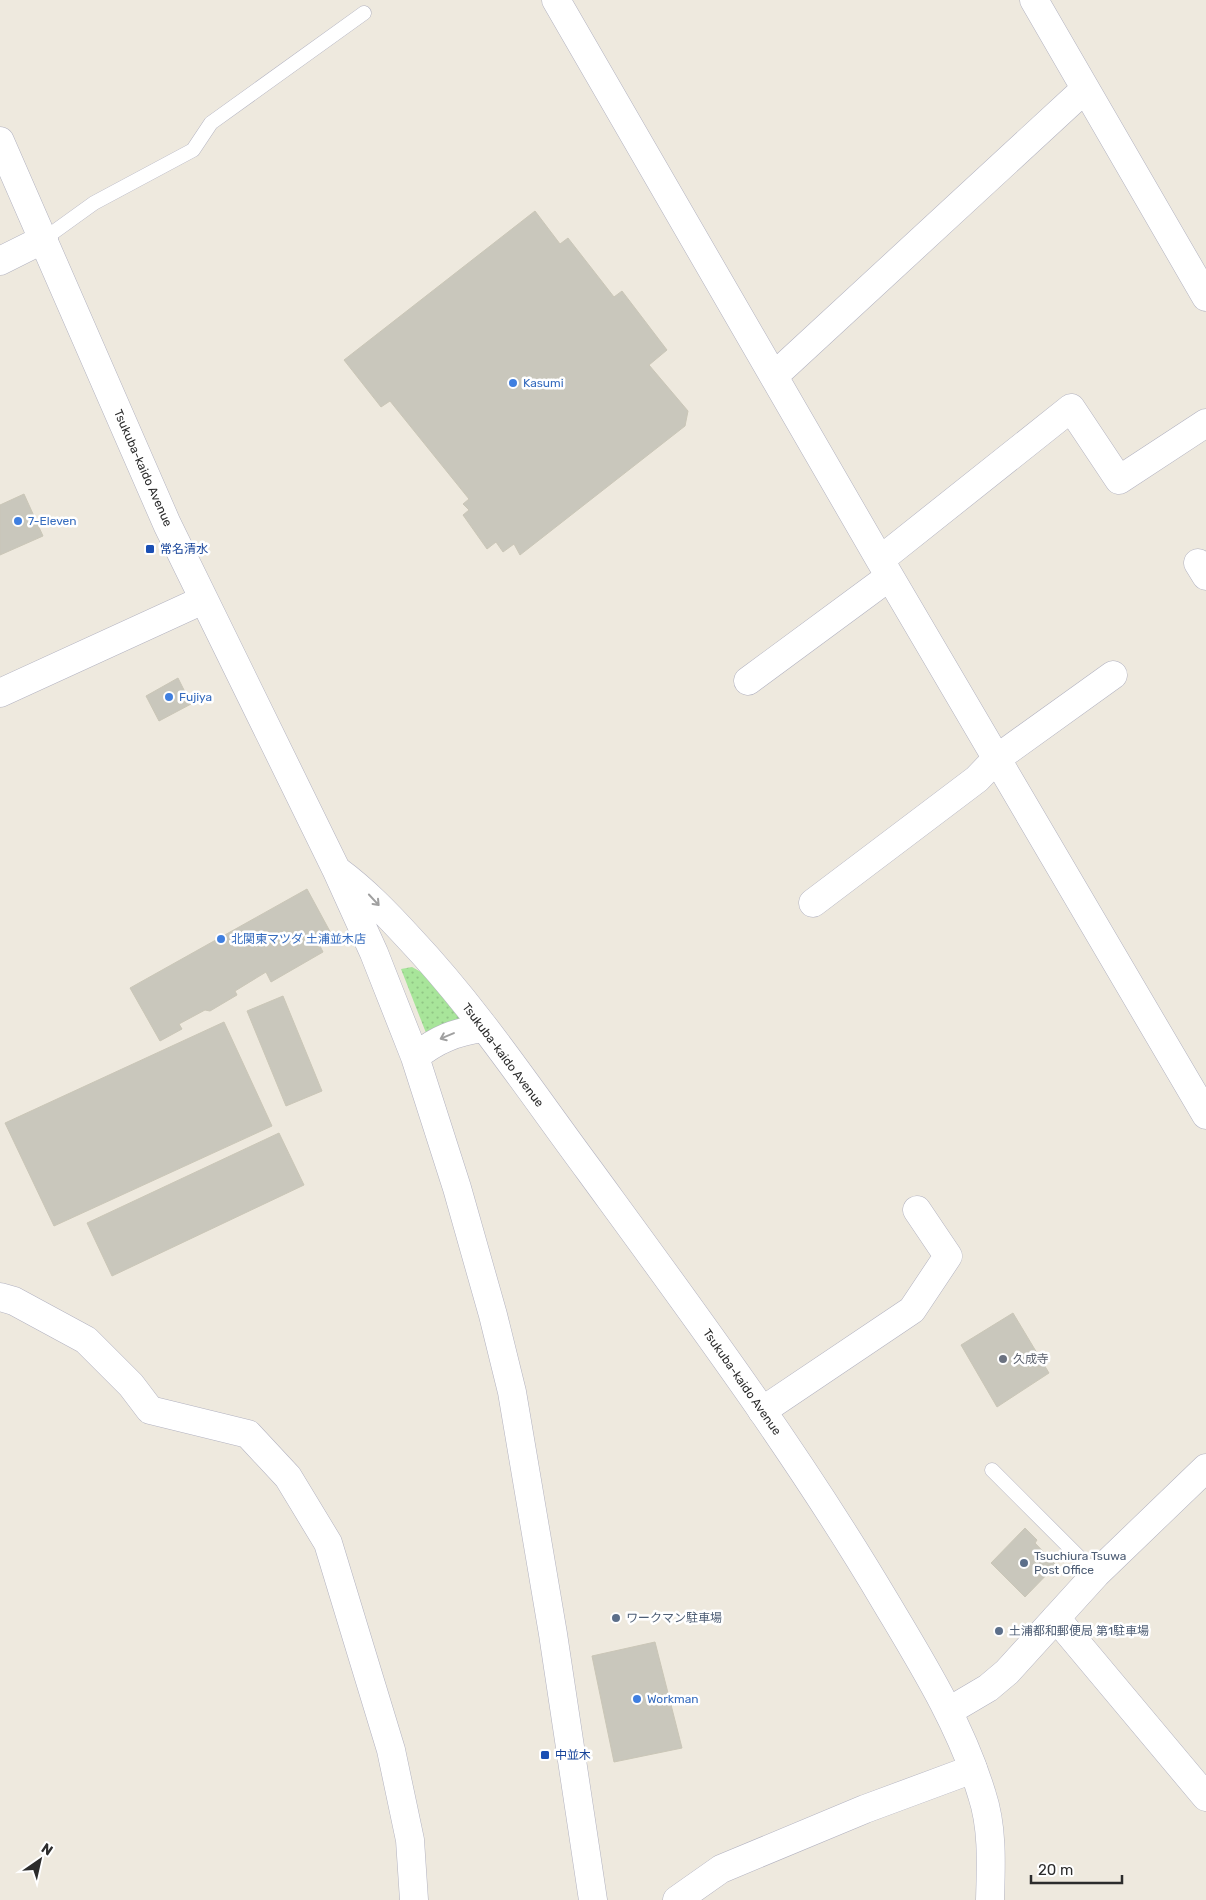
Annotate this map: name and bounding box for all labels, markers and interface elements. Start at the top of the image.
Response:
place label: Kasumi [523,376,564,390]
marker: Kasumi [507,377,519,389]
street label: Tsukuba-kaido Avenue [111,407,175,529]
place label: 7-Eleven [28,514,77,528]
marker: 7-Eleven [12,515,24,527]
place label: 常名清水 [160,542,208,556]
marker: 常名清水 [144,543,156,555]
place label: Fujiya [179,690,212,704]
marker: Fujiya [163,691,175,703]
one-way arrow [368,893,380,906]
place label: 北関東マツダ 土浦並木店 [231,932,366,946]
marker: 北関東マツダ 土浦並木店 [215,933,227,945]
street label: Tsukuba-kaido Avenue [459,1000,547,1110]
one-way arrow [440,1032,455,1042]
street label: Tsukuba-kaido Avenue [700,1326,784,1438]
place label: 久成寺 [1013,1352,1049,1366]
marker: 久成寺 [997,1353,1009,1365]
place label: Tsuchiura Tsuwa Post Office [1034,1549,1126,1577]
marker: Tsuchiura Tsuwa Post Office [1018,1557,1030,1569]
place label: ワークマン駐車場 [626,1611,722,1625]
marker: ワークマン駐車場 [610,1612,622,1624]
place label: 土浦都和郵便局 第1駐車場 [1009,1624,1149,1638]
marker: 土浦都和郵便局 第1駐車場 [993,1625,1005,1637]
place label: Workman [647,1692,699,1706]
marker: Workman [631,1693,643,1705]
place label: 中並木 [555,1748,591,1762]
marker: 中並木 [539,1749,551,1761]
north arrow [15,1835,65,1885]
text: N [38,1840,56,1860]
scale bar [1031,1852,1122,1884]
text: 20 m [1038,1861,1073,1879]

